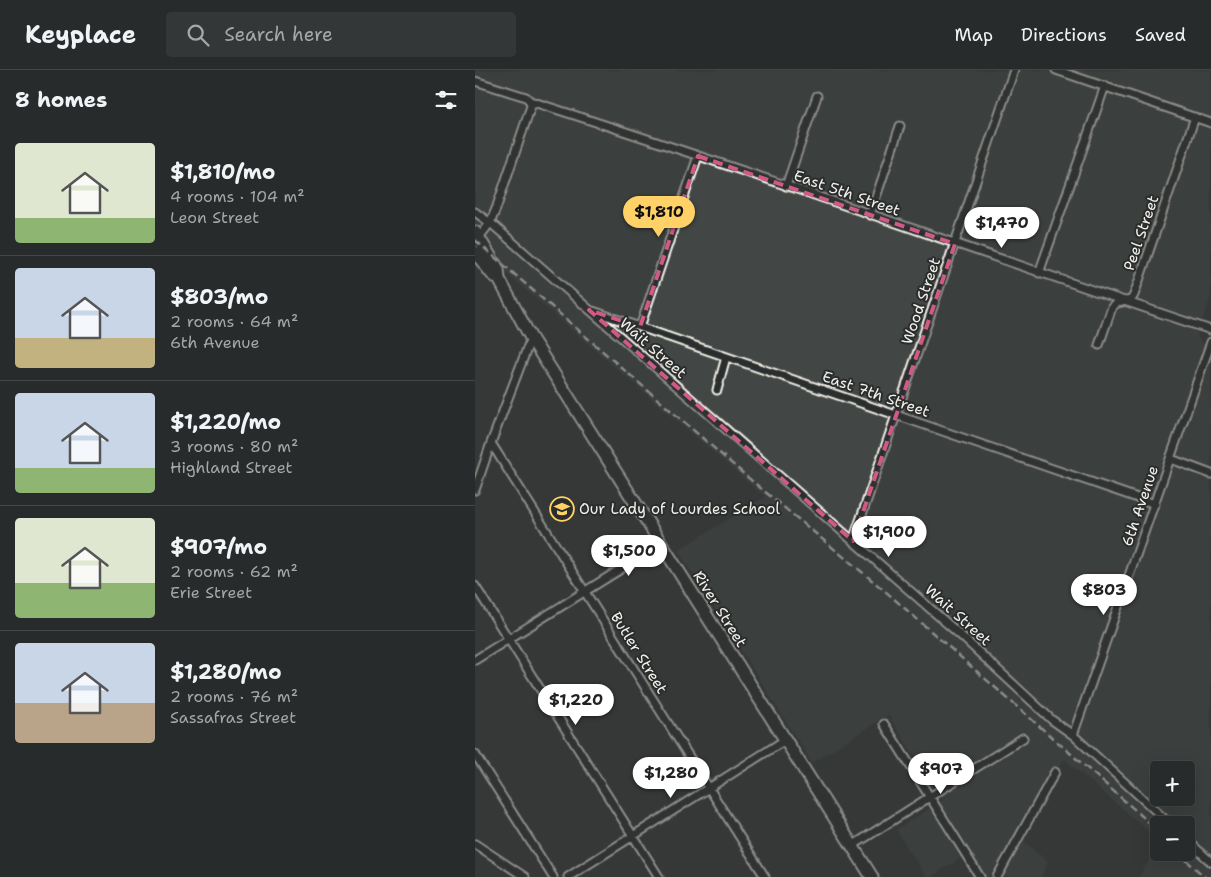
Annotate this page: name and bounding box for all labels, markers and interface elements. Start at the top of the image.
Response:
search box [166,12,516,57]
text: Keyplace [25,19,136,51]
icon: search [184,21,212,49]
text: Search here [224,22,333,47]
text: Map [955,23,993,47]
text: Directions [1021,23,1107,47]
text: Saved [1135,23,1186,47]
text: 8 homes [15,86,107,114]
icon: filters [432,86,460,114]
text: $1,810/mo [170,158,275,186]
icon: home [55,163,115,223]
street label: East 5th Street [791,165,903,221]
text: 4 rooms · 104 m² [170,186,305,207]
street label: Peel Street [1119,193,1163,273]
pin: $1,810 [618,196,700,238]
text: $1,810 [634,201,684,222]
pin: $1,470 [961,206,1043,249]
text: Leon Street [170,207,259,228]
text: $1,470 [975,212,1029,233]
street label: Wood Street [897,255,945,347]
text: $803/mo [170,283,268,311]
icon: home [55,288,115,348]
text: 2 rooms · 64 m² [170,311,298,332]
street label: Wait Street [615,313,691,383]
text: 6th Avenue [170,332,259,353]
street label: East 7th Street [820,366,932,422]
text: $1,220/mo [170,408,281,436]
icon: home [55,413,115,473]
text: 3 rooms · 80 m² [170,436,298,457]
text: Highland Street [170,457,293,478]
street label: 6th Avenue [1117,463,1163,549]
school or university icon: Our Lady of Lourdes School [549,496,575,522]
place label: Our Lady of Lourdes School [579,499,780,519]
pin: $1,900 [848,516,930,558]
text: $1,900 [863,521,915,542]
text: $907/mo [170,533,267,561]
pin: $1,500 [588,534,670,577]
icon: home [55,538,115,598]
text: $1,500 [602,540,656,561]
text: 2 rooms · 62 m² [170,561,298,582]
street label: River Street [689,567,751,651]
pin: $803 [1074,574,1134,616]
text: $803 [1082,579,1126,600]
street label: Wait Street [920,580,996,650]
text: Erie Street [170,582,252,603]
street label: Butler Street [606,608,672,698]
text: $1,280/mo [170,658,282,686]
icon: home [55,663,115,723]
pin: $1,220 [535,684,617,726]
text: 2 rooms · 76 m² [170,686,298,707]
text: $1,220 [549,689,603,710]
text: Sassafras Street [170,707,296,728]
pin: $907 [911,752,971,795]
pin: $1,280 [630,756,712,799]
text: $907 [919,758,963,779]
map controls [1150,761,1195,861]
button: + [1150,761,1195,806]
text: $1,280 [644,762,698,783]
button: − [1150,816,1195,861]

